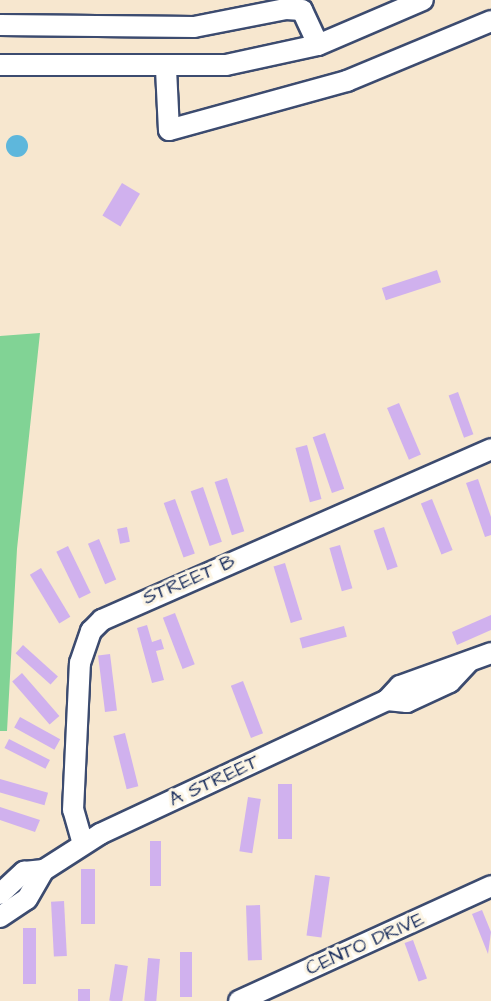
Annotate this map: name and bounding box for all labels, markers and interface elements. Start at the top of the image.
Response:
street label: STREET B [139,550,239,610]
street label: A STREET [165,750,263,812]
street label: CENTO DRIVE [302,907,428,981]

